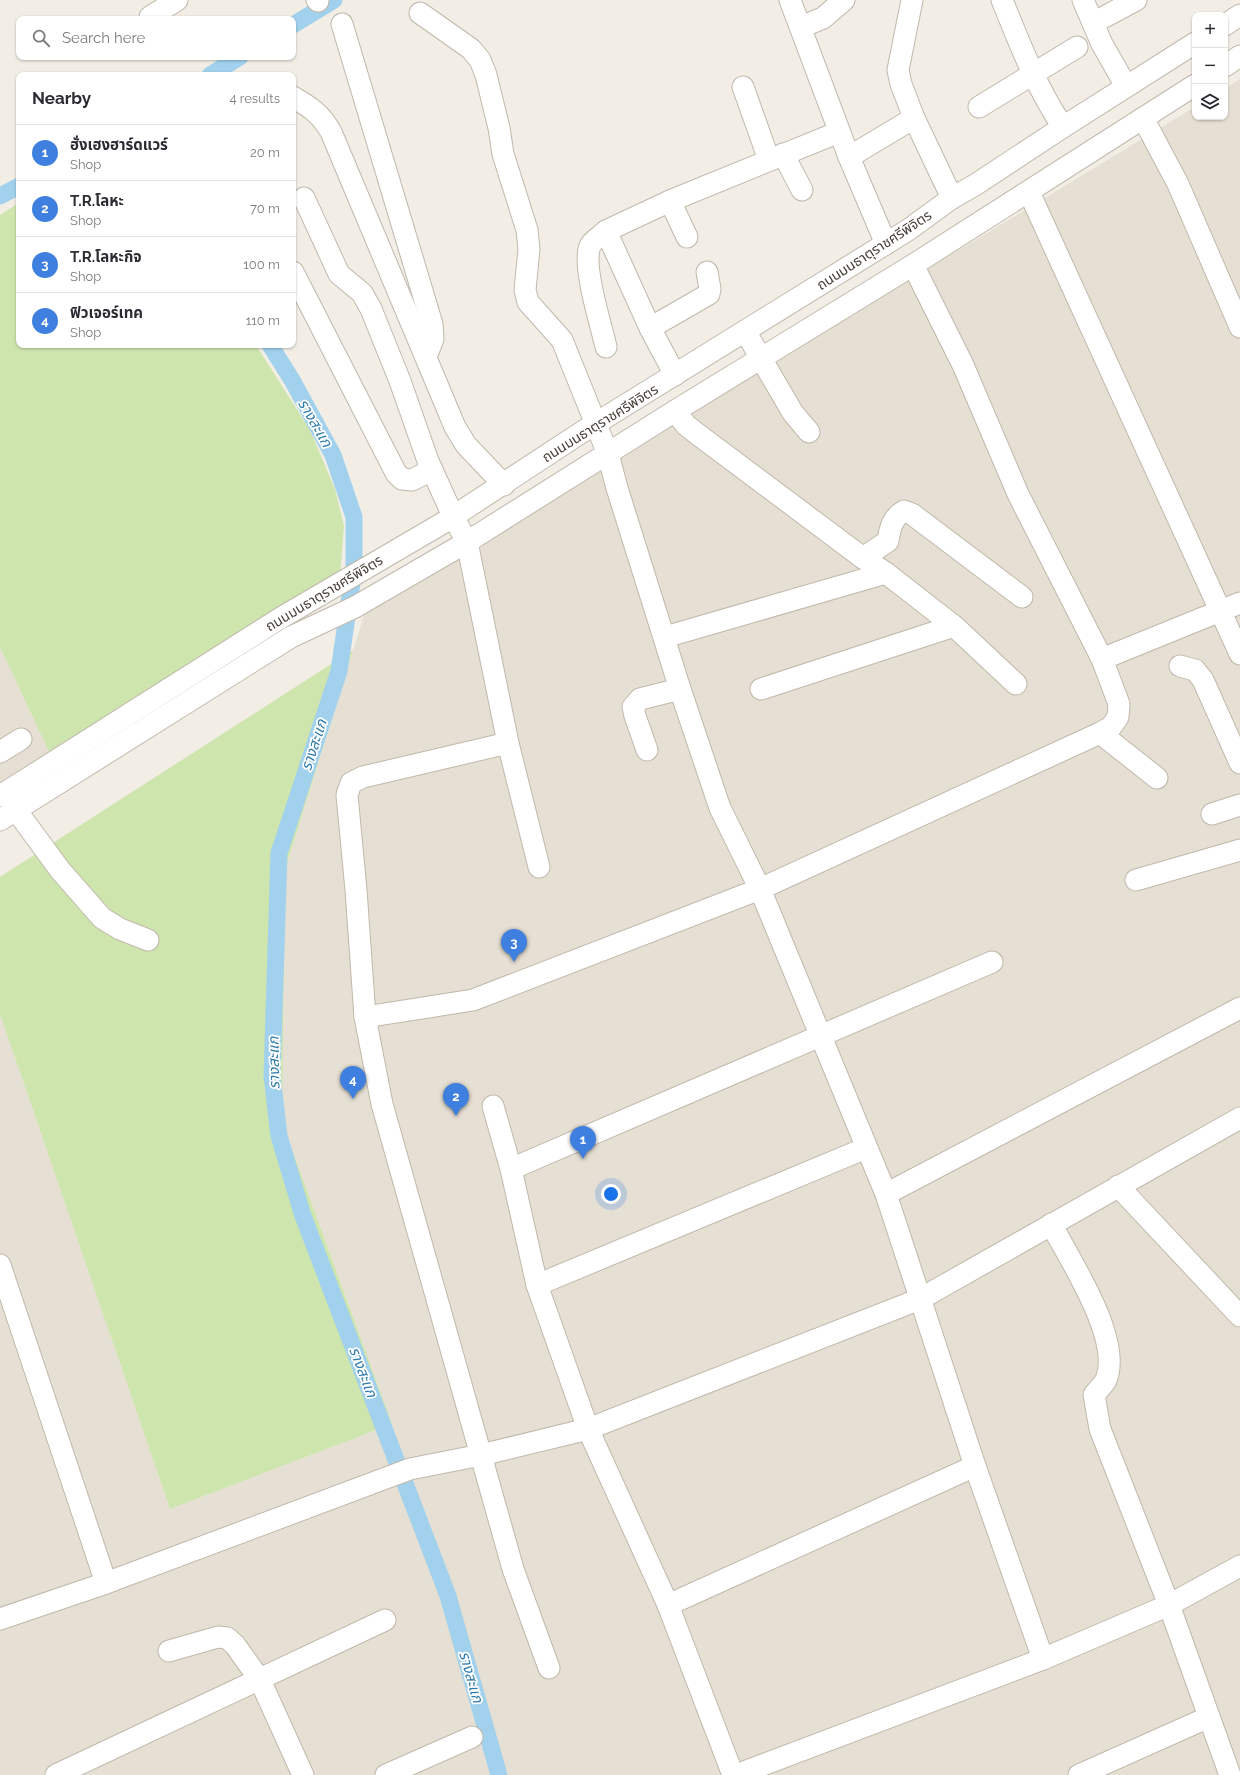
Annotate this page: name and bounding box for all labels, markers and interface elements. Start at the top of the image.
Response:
map controls [1192,12,1228,120]
button: + [1192,12,1228,48]
search box [16,16,296,60]
icon: search [30,27,52,49]
text: Search here [62,29,145,47]
button: − [1192,48,1228,84]
button: layers [1192,84,1228,120]
text: Nearby [32,88,91,108]
text: 4 results [229,91,280,106]
text: ฮั่งเฮงฮาร์ดแวร์ [70,136,168,154]
text: 1 [42,145,48,160]
text: 20 m [250,145,280,160]
text: Shop [70,157,101,172]
text: T.R.โลหะ [70,192,124,210]
text: 2 [41,201,49,216]
text: 70 m [250,201,280,216]
street label: ถนนมนธาตุราชศรีพิจิตร [814,207,935,294]
text: Shop [70,213,101,228]
text: T.R.โลหะกิจ [70,248,142,266]
text: 3 [41,257,49,272]
text: 100 m [243,257,280,272]
text: Shop [70,269,101,284]
text: ฟิวเจอร์เทค [70,304,143,322]
text: 4 [41,313,49,328]
text: 110 m [246,313,280,328]
text: Shop [70,325,101,340]
street label: ถนนมนธาตุราชศรีพิจิตร [539,381,662,466]
water label: รางสะแก [294,396,336,451]
street label: ถนนมนธาตุราชศรีพิจิตร [263,552,386,635]
water label: รางสะแก [297,716,331,773]
pin: 3 [501,929,527,962]
water label: รางสะแก [265,1036,283,1089]
pin: 4 [340,1066,366,1099]
pin: 2 [443,1083,469,1116]
pin: 1 [570,1126,596,1159]
your location [601,1184,621,1204]
water label: รางสะแก [345,1344,381,1401]
water label: รางสะแก [455,1649,487,1706]

